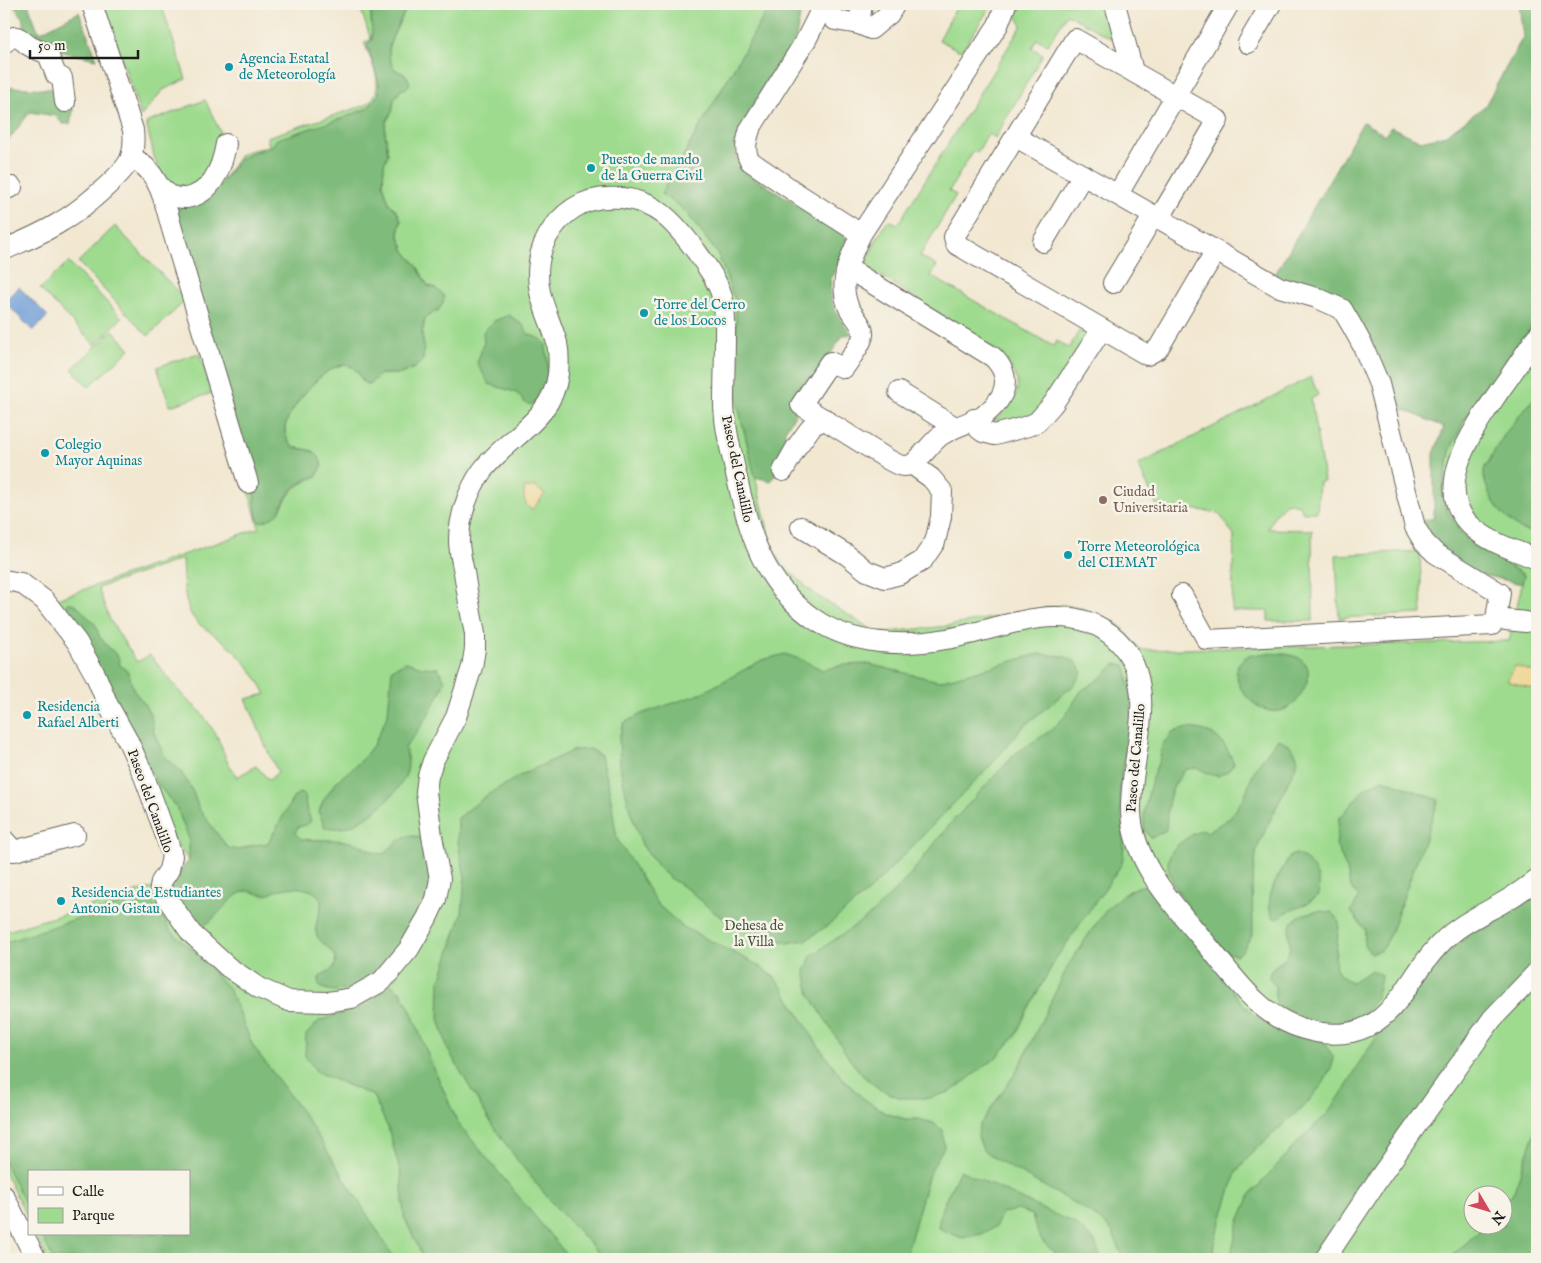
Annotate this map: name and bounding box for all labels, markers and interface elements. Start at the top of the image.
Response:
scale bar [30,28,138,60]
text: 50 m [38,36,66,55]
place label: Agencia Estatal de Meteorología [238,50,336,84]
marker: Agencia Estatal de Meteorología [223,61,235,73]
place label: Puesto de mando de la Guerra Civil [601,151,703,185]
marker: Puesto de mando de la Guerra Civil [585,162,597,174]
place label: Torre del Cerro de los Locos [654,296,746,330]
marker: Torre del Cerro de los Locos [638,307,650,319]
street label: Paseo del Canalillo [717,414,757,525]
place label: Colegio Mayor Aquinas [55,436,142,470]
marker: Colegio Mayor Aquinas [39,447,51,459]
place label: Ciudad Universitaria [1113,483,1189,517]
marker: Ciudad Universitaria [1097,494,1109,506]
place label: Torre Meteorológica del CIEMAT [1078,538,1201,572]
marker: Torre Meteorológica del CIEMAT [1062,549,1074,561]
place label: Residencia Rafael Alberti [37,698,119,732]
street label: Paseo del Canalillo [1122,702,1150,813]
marker: Residencia Rafael Alberti [21,709,33,721]
street label: Paseo del Canalillo [123,747,177,856]
place label: Residencia de Estudiantes Antonio Gistau [70,884,221,918]
marker: Residencia de Estudiantes Antonio Gistau [55,895,67,907]
park label: Dehesa de la Villa [724,917,784,951]
legend [28,1170,190,1236]
text: Calle [72,1182,104,1201]
north arrow [1464,1186,1514,1236]
text: Parque [72,1206,115,1225]
text: N [1487,1206,1509,1228]

